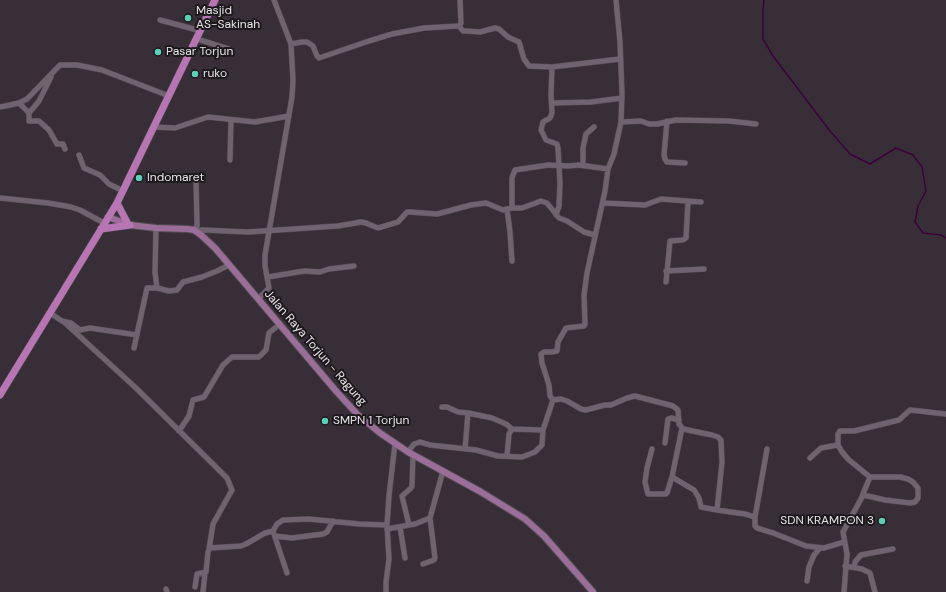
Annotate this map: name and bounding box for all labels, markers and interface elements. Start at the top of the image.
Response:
place label: Masjid AS-Sakinah [196,4,260,32]
marker: Masjid AS-Sakinah [183,13,193,23]
place label: Pasar Torjun [166,45,233,59]
marker: Pasar Torjun [153,47,163,57]
place label: ruko [203,67,227,81]
marker: ruko [190,69,200,79]
place label: Indomaret [147,171,204,185]
marker: Indomaret [134,173,144,183]
street label: Jalan Raya Torjun - Ragung [261,287,369,409]
place label: SMPN 1 Torjun [333,414,409,428]
marker: SMPN 1 Torjun [320,416,330,426]
place label: SDN KRAMPON 3 [780,514,874,528]
marker: SDN KRAMPON 3 [877,516,887,526]

